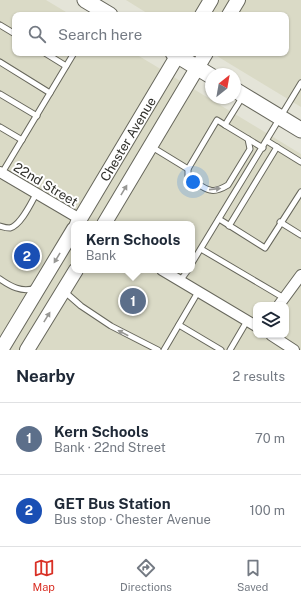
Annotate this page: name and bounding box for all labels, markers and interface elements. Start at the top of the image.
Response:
search box [12,12,289,56]
icon: search [26,23,48,45]
text: Search here [58,26,142,43]
north arrow [205,68,241,104]
street label: Chester Avenue [97,94,159,184]
street label: 22nd Street [11,159,80,209]
your location [183,172,203,192]
one-way arrow [121,184,128,196]
one-way arrow [209,186,221,192]
popup [71,221,195,273]
text: Kern Schools [86,231,180,248]
pin: 2 [14,241,40,271]
text: Bank [86,248,116,263]
one-way arrow [53,252,60,264]
pin: 1 [120,286,146,316]
map controls [253,302,289,338]
button: layers [253,302,289,338]
one-way arrow [43,312,51,322]
one-way arrow [118,329,129,336]
text: Nearby [16,366,75,386]
text: 2 results [233,369,285,384]
text: Kern Schools [54,423,149,440]
text: 1 [26,431,32,446]
text: 70 m [255,431,285,446]
text: Bank · 22nd Street [54,440,166,455]
text: GET Bus Station [54,495,171,512]
text: 2 [25,503,33,518]
text: 100 m [249,503,285,518]
text: Bus stop · Chester Avenue [54,512,211,527]
tab: Map [33,557,55,593]
tab: Directions [120,557,172,593]
tab: Saved [237,557,268,593]

